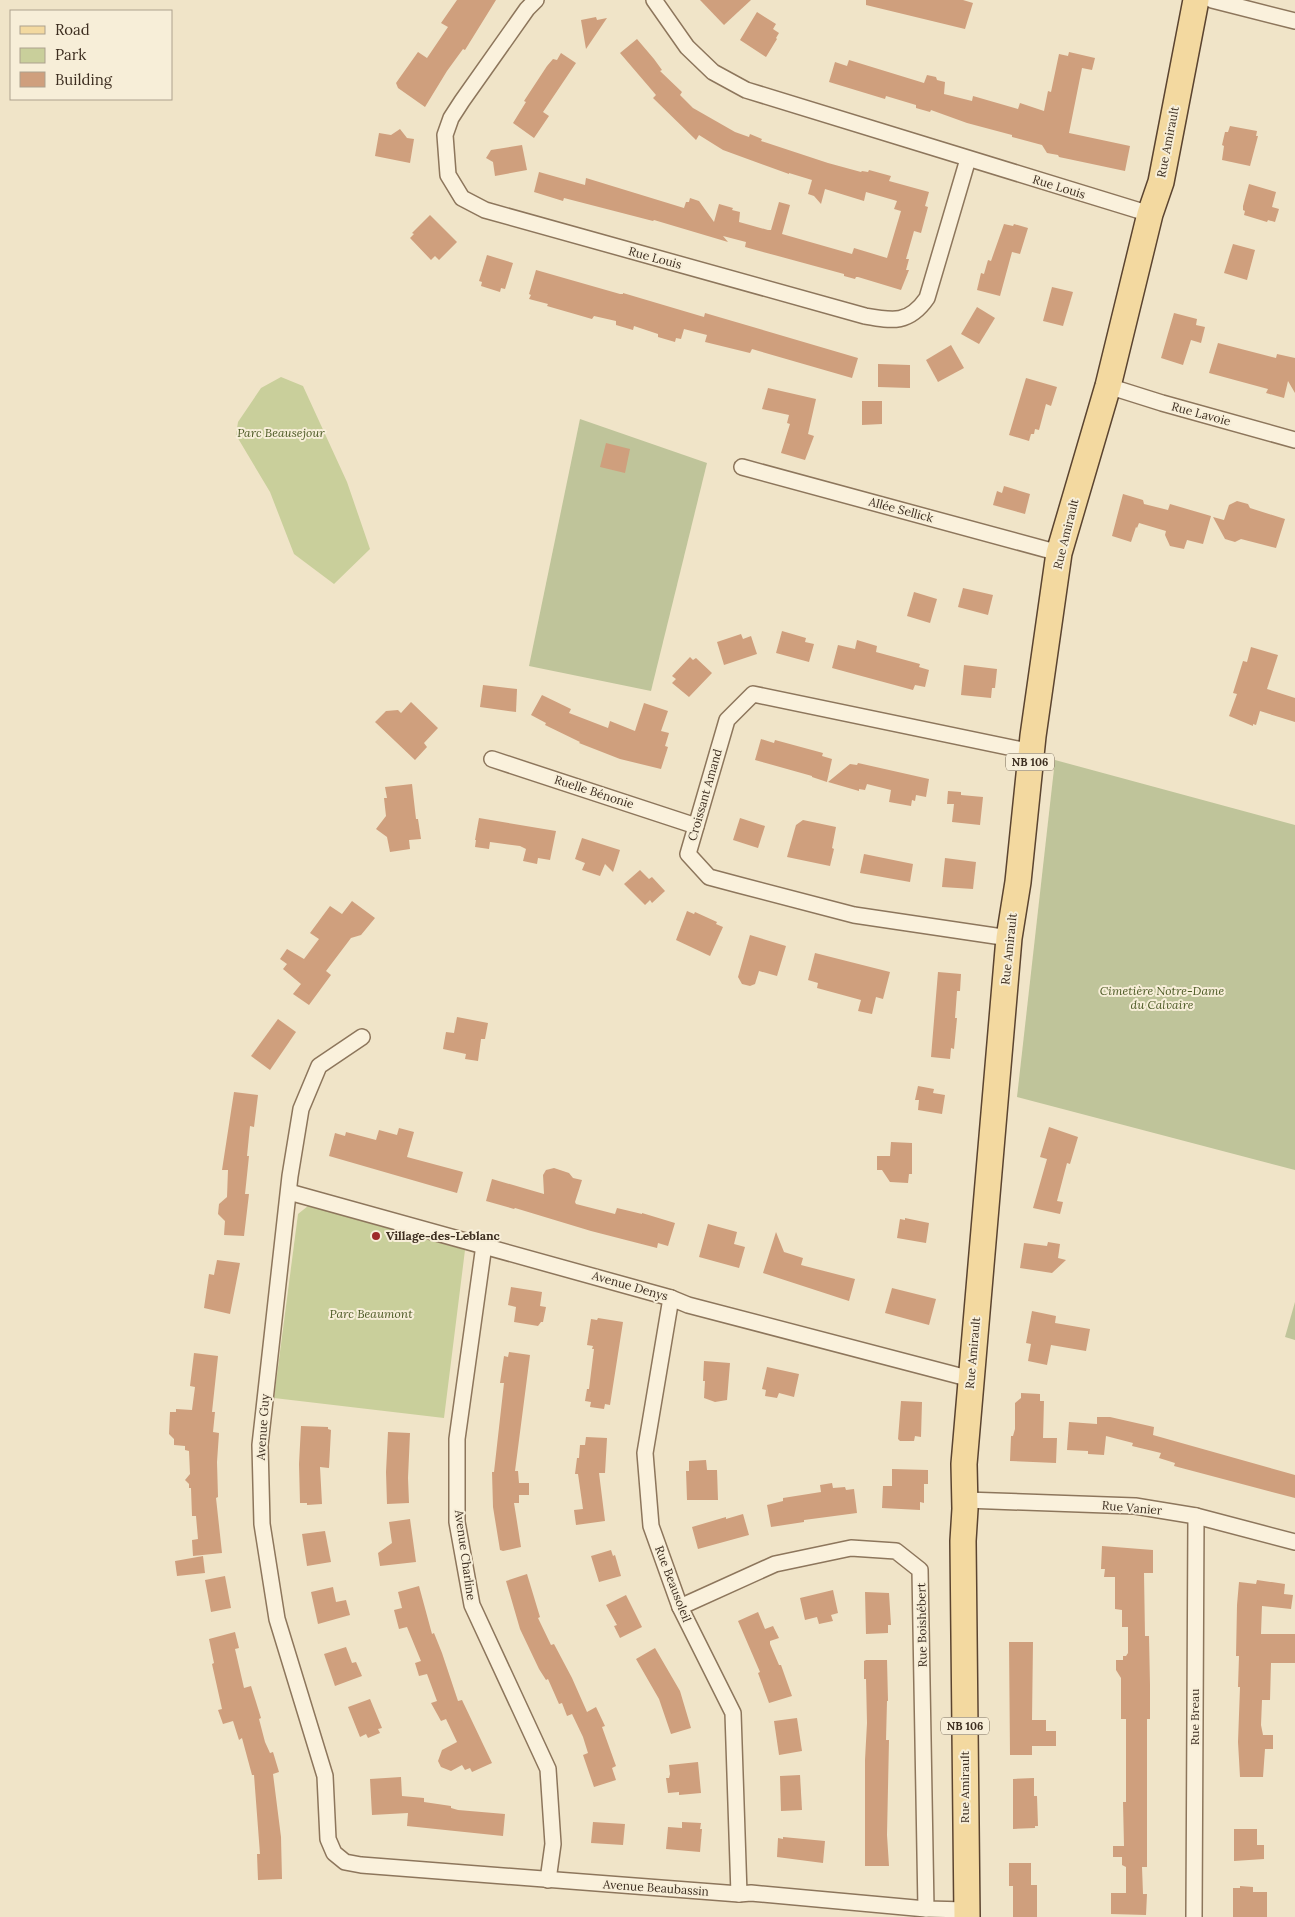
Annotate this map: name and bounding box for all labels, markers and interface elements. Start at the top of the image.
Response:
legend [10,10,172,100]
text: Road [55,20,90,39]
text: Park [55,45,86,64]
text: Building [55,70,113,89]
street label: Rue Amirault [1153,105,1182,179]
street label: Rue Louis [1031,171,1088,202]
street label: Rue Louis [627,243,684,272]
street label: Rue Lavoie [1170,398,1233,429]
park label: Parc Beausejour [237,425,325,440]
street label: Allée Sellick [866,493,936,525]
street label: Rue Amirault [1049,497,1082,571]
street label: Croissant Amand [684,747,725,843]
road number: NB 106 [1006,754,1054,770]
street label: Ruelle Bénonie [552,772,636,812]
street label: Rue Amirault [997,912,1020,986]
park label: Cimetière Notre-Dame du Calvaire [1100,983,1224,1012]
place label: Village-des-Leblanc [386,1228,501,1243]
marker: Village-des-Leblanc [370,1230,382,1242]
street label: Avenue Denys [589,1267,670,1304]
park label: Parc Beaumont [329,1306,413,1321]
street label: Rue Amirault [962,1316,983,1390]
street label: Avenue Guy [253,1393,272,1462]
street label: Rue Vanier [1101,1497,1164,1518]
street label: Avenue Charline [452,1508,479,1602]
street label: Rue Beausoleil [652,1544,695,1624]
street label: Rue Boishébert [913,1582,930,1668]
street label: Rue Breau [1187,1689,1202,1745]
road number: NB 106 [941,1718,989,1734]
street label: Rue Amirault [957,1751,972,1823]
street label: Avenue Beaubassin [602,1876,709,1899]

